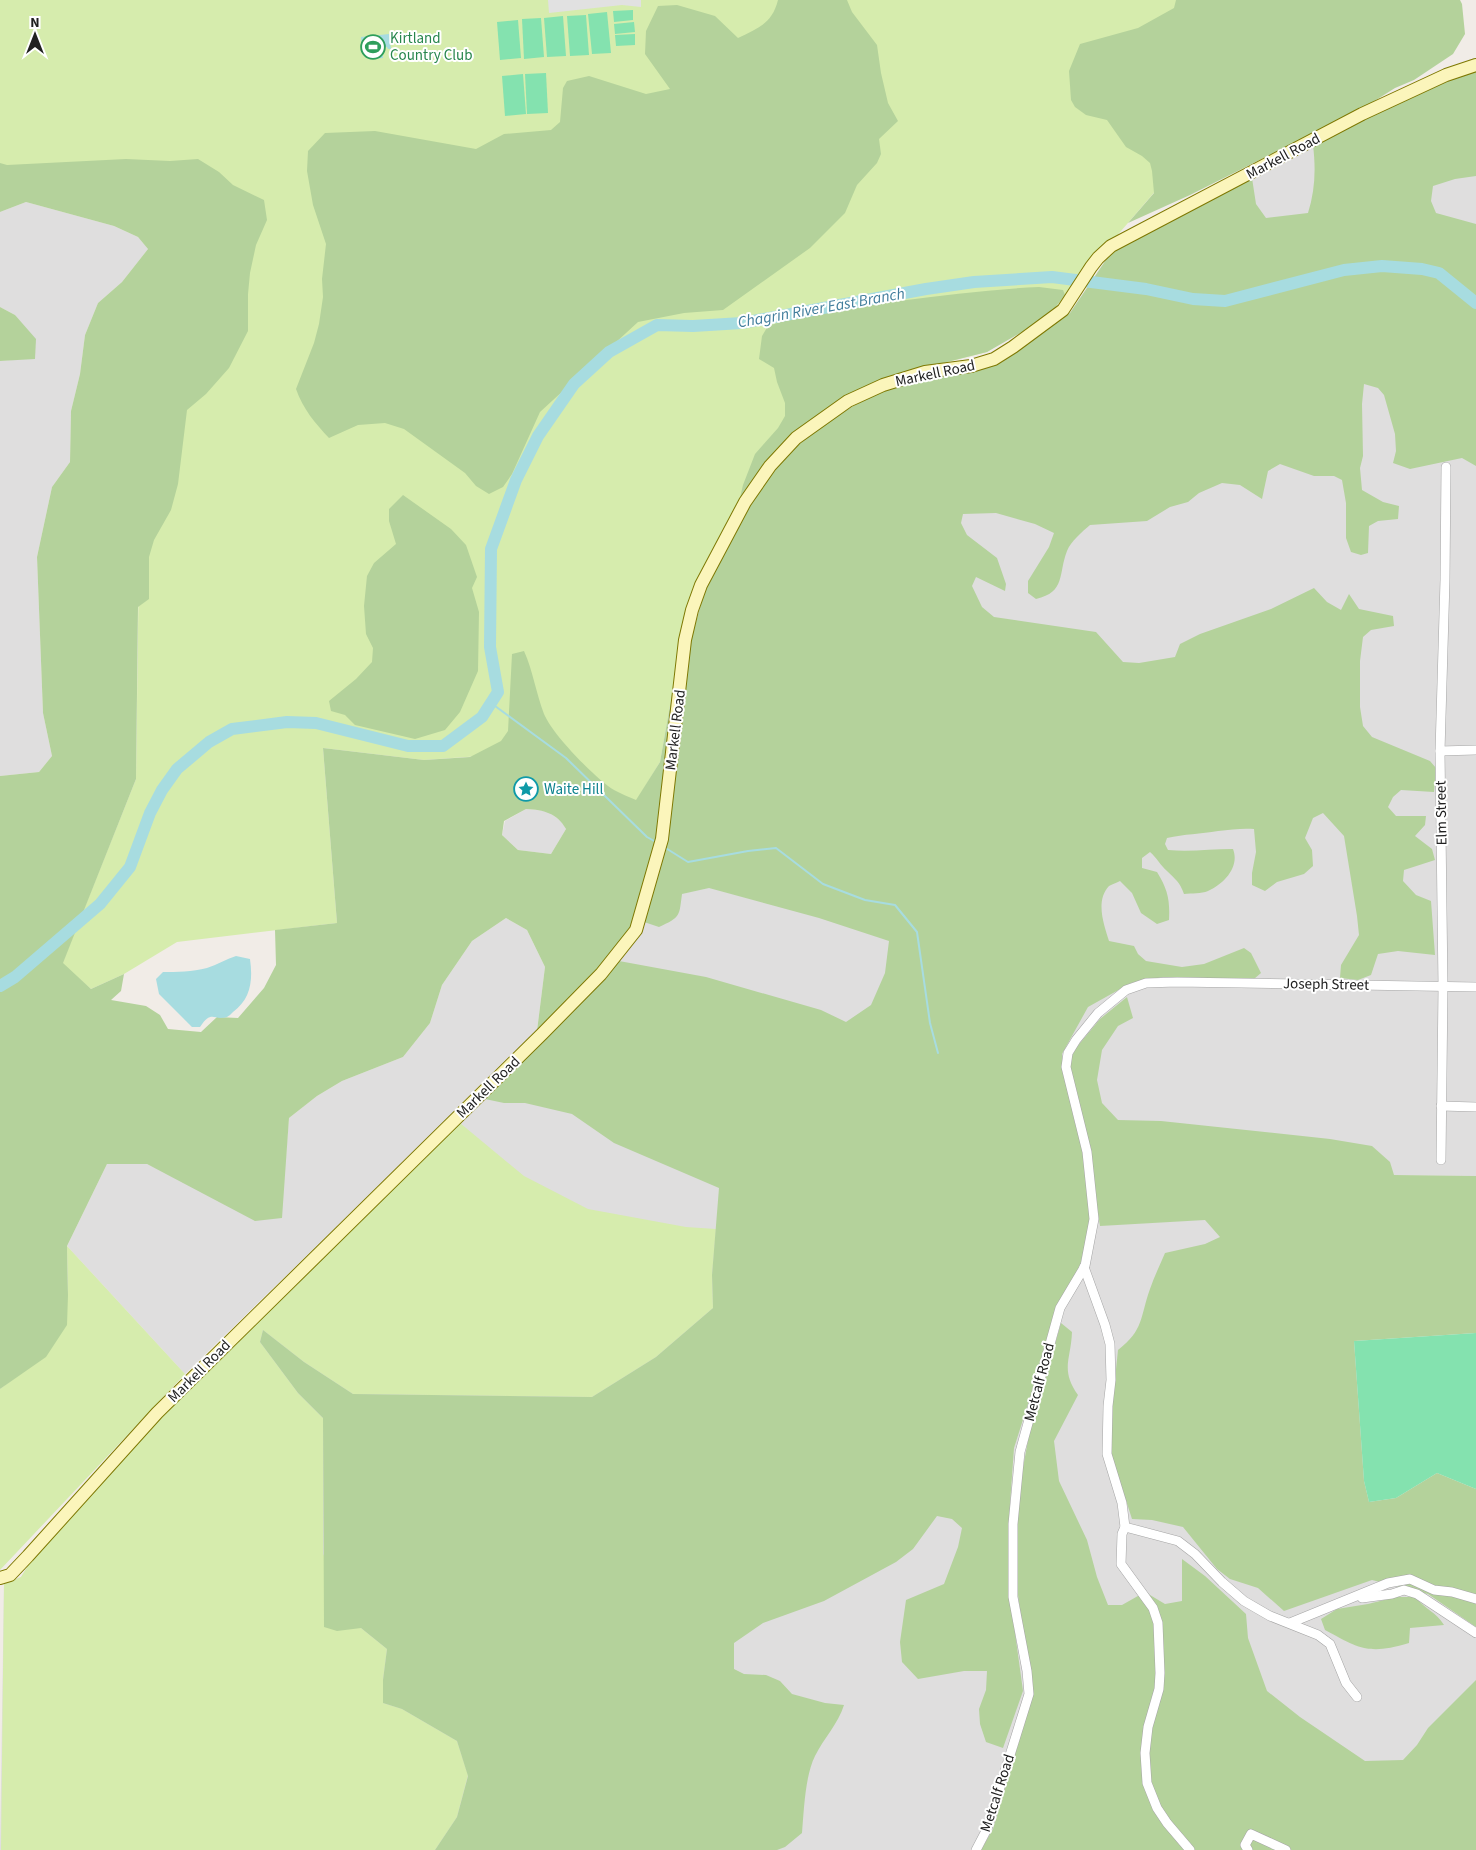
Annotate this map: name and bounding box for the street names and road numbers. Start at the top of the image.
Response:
street label: Markell Road [1242,128,1324,185]
street label: Markell Road [893,355,977,392]
street label: Markell Road [660,689,691,772]
street label: Elm Street [1430,780,1453,846]
street label: Joseph Street [1283,973,1369,996]
street label: Markell Road [452,1052,525,1123]
street label: Markell Road [163,1335,235,1407]
street label: Metcalf Road [1019,1340,1060,1424]
street label: Metcalf Road [975,1752,1020,1835]

